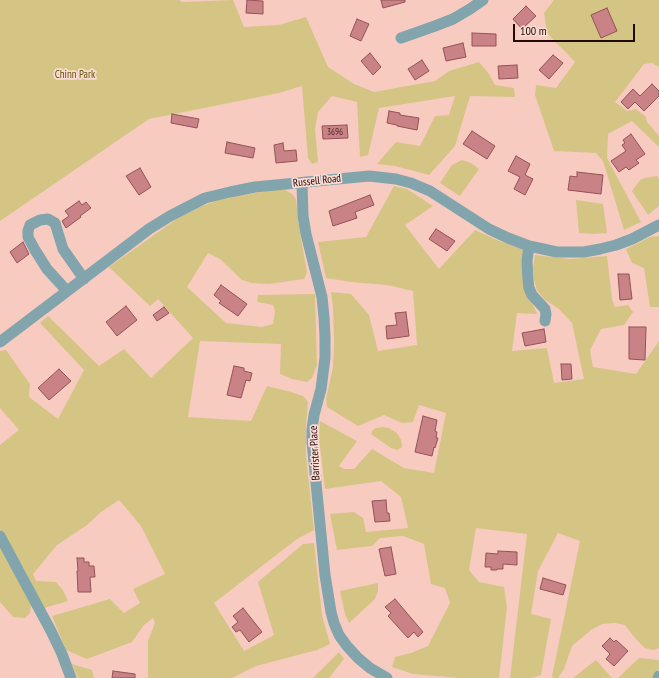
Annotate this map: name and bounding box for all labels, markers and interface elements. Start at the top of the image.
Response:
scale bar [515,16,637,42]
text: 100 m [520,23,547,38]
park label: Chinn Park [55,68,95,82]
house number: 3696 [327,127,343,137]
street label: Russell Road [292,172,342,190]
street label: Barrister Place [307,425,323,481]

